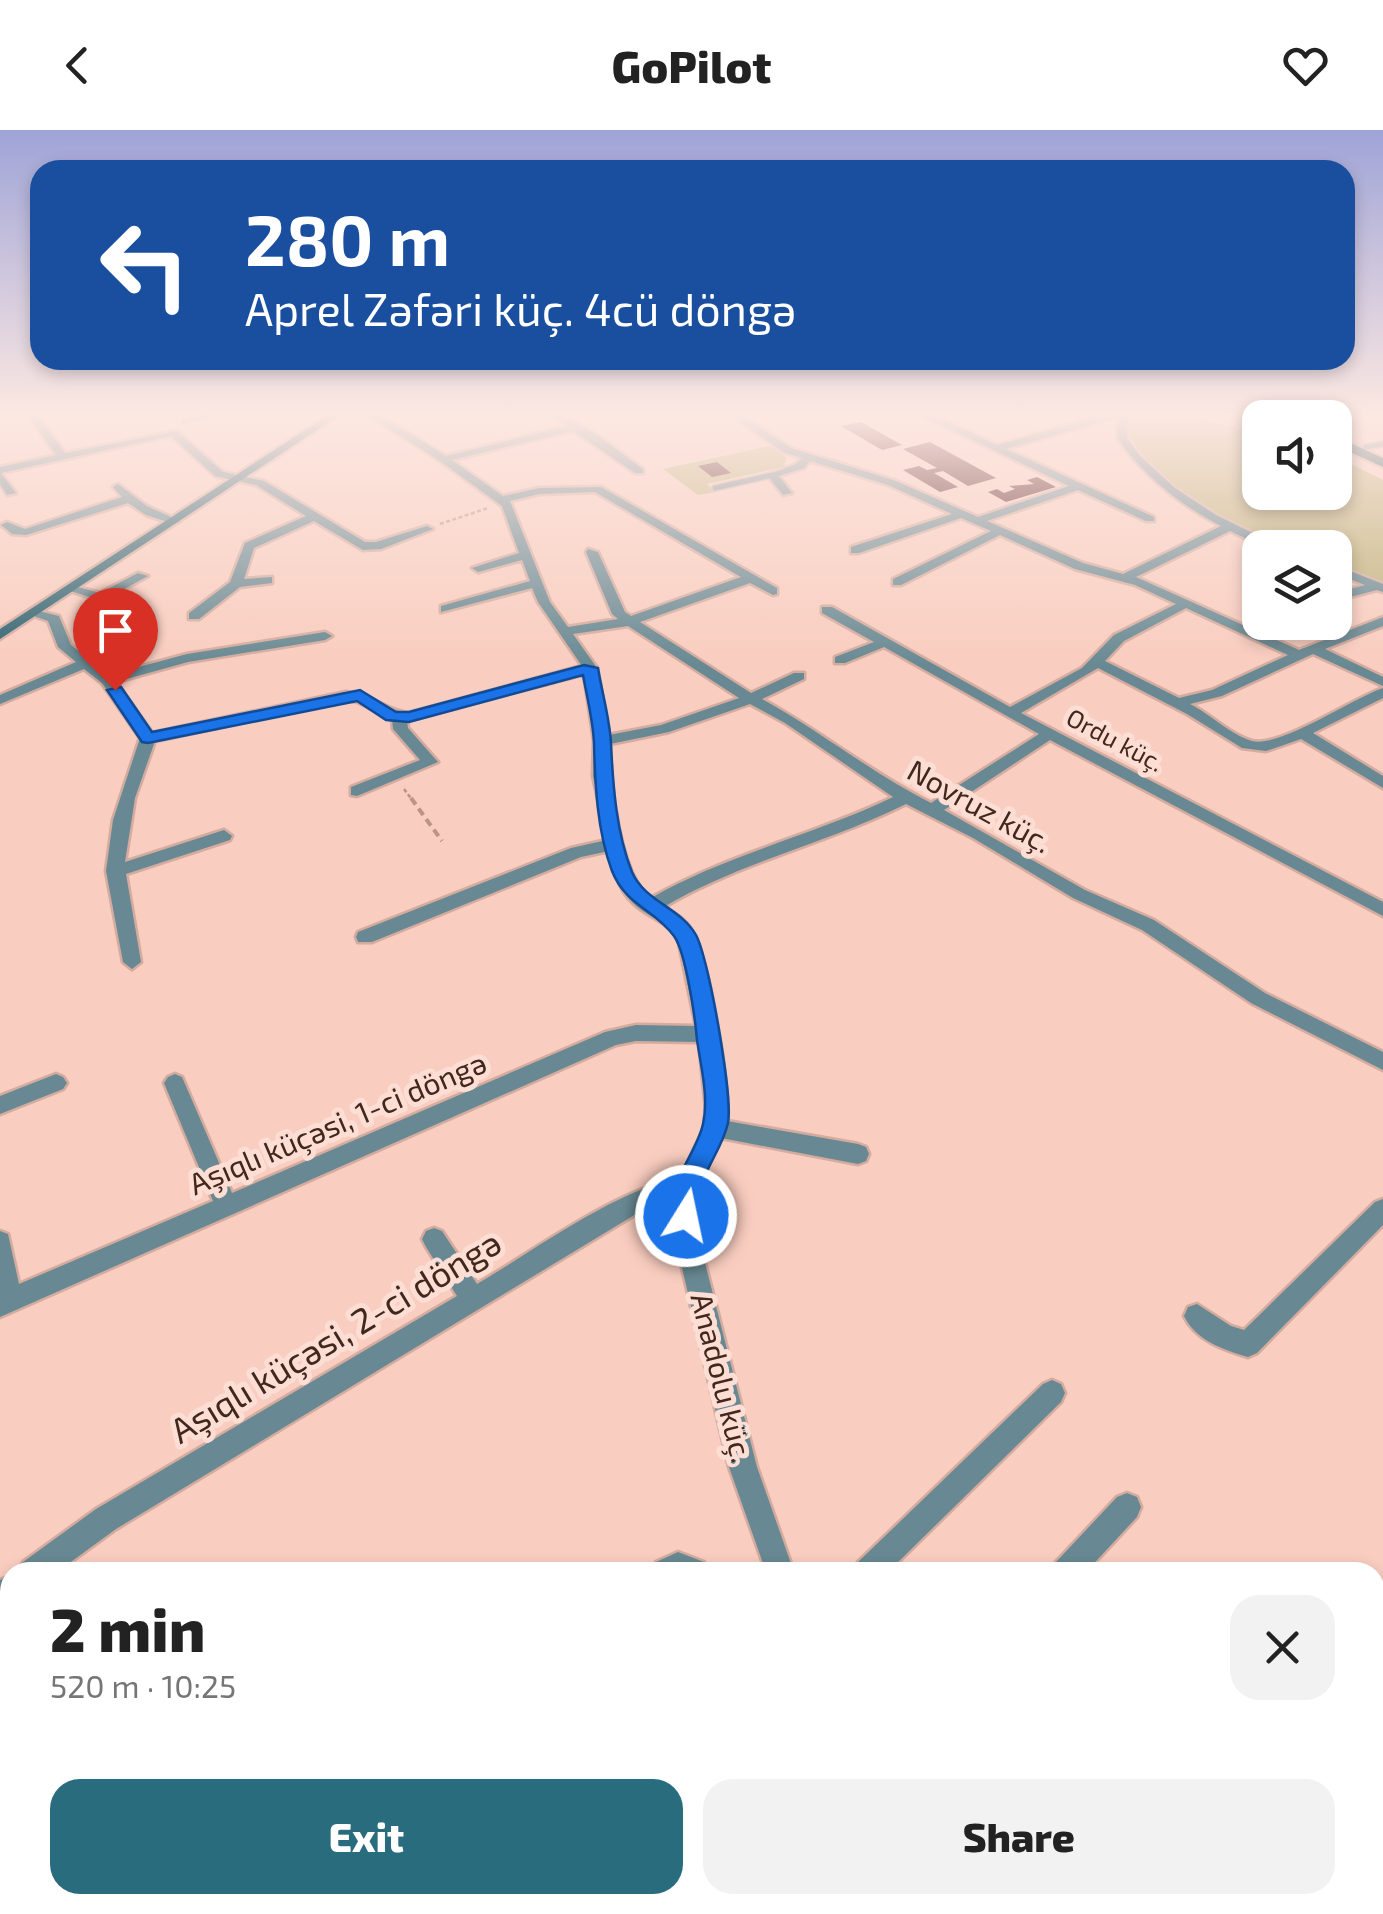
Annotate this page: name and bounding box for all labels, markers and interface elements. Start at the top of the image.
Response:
icon: back [50,38,105,93]
text: GoPilot [612,38,771,92]
icon: heart [1278,38,1333,93]
text: 280 m [245,196,450,280]
icon: left [80,200,210,330]
text: Aprel Zəfəri küç. 4cü döngə [245,281,796,335]
map controls [1242,400,1352,640]
button: sound [1242,400,1352,510]
button: layers [1242,530,1352,640]
pin [73,588,158,691]
icon: arrive [88,603,143,658]
street label: Ordu küç. [1061,701,1169,779]
street label: Novruz küç. [901,751,1058,860]
street label: Aşıqlı küçəsi, 1-ci döngə [183,1043,492,1202]
position arrow [634,1164,738,1268]
street label: Aşıqlı küçəsi, 2-ci döngə [162,1220,509,1453]
street label: Anadolu küç. [684,1289,761,1466]
text: 2 min [50,1592,205,1664]
button: close [1230,1595,1335,1700]
text: 520 m · 10:25 [50,1666,236,1704]
button: Exit [50,1779,683,1894]
button: Share [703,1779,1335,1894]

